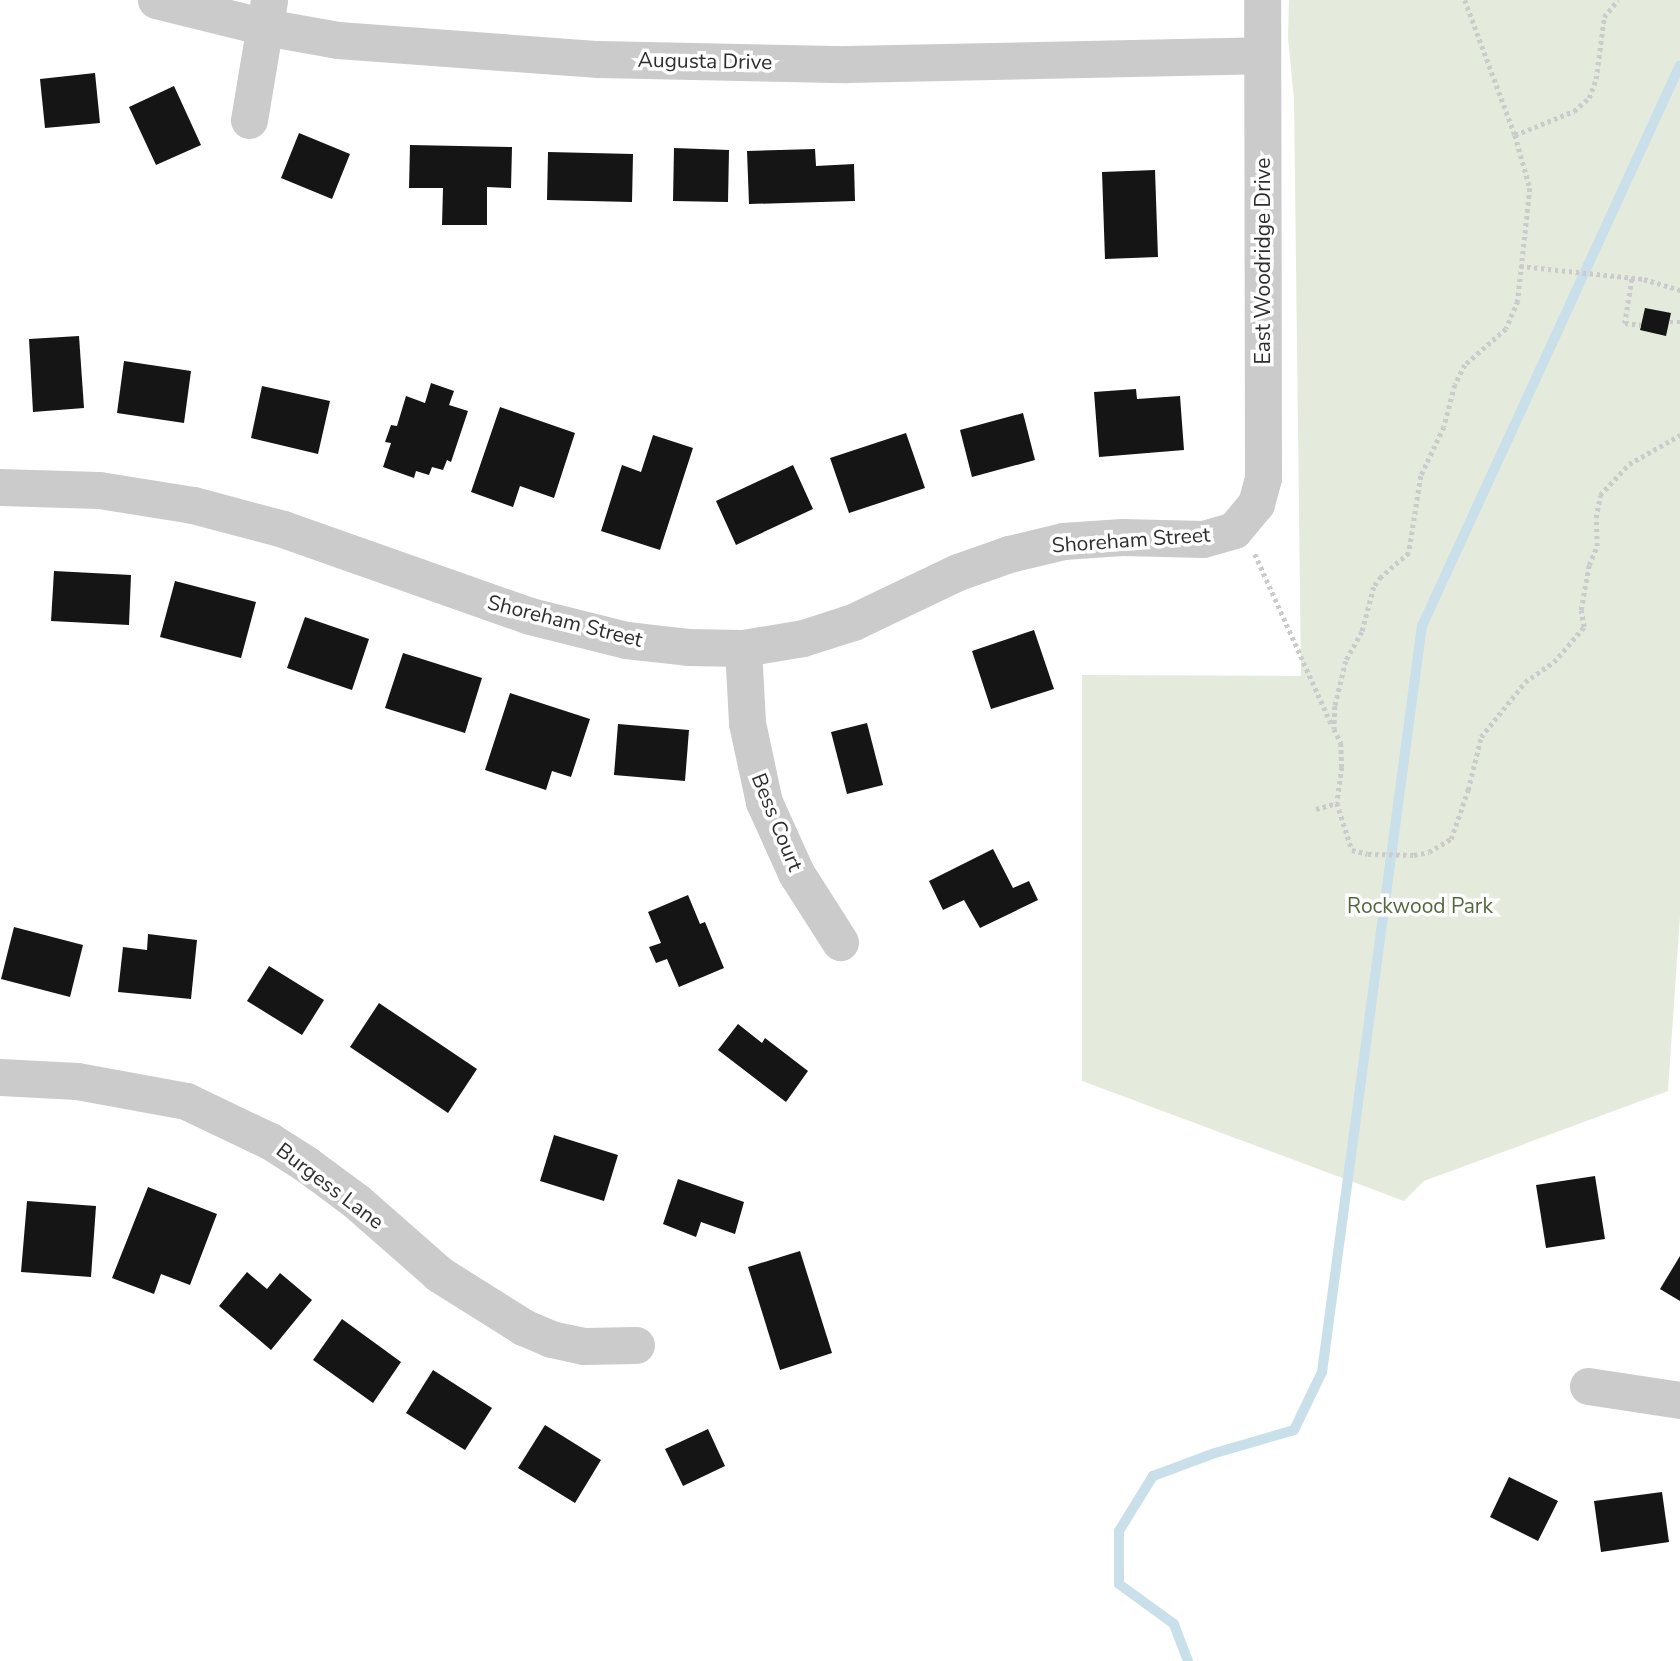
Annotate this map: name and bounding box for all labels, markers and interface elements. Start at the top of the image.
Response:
street label: Augusta Drive [637,47,773,75]
street label: East Woodridge Drive [1250,158,1276,364]
street label: Shoreham Street [1051,522,1211,558]
street label: Shoreham Street [485,590,645,652]
street label: Bess Court [746,769,808,875]
park label: Rockwood Park [1347,893,1493,919]
street label: Burgess Lane [271,1137,389,1235]

